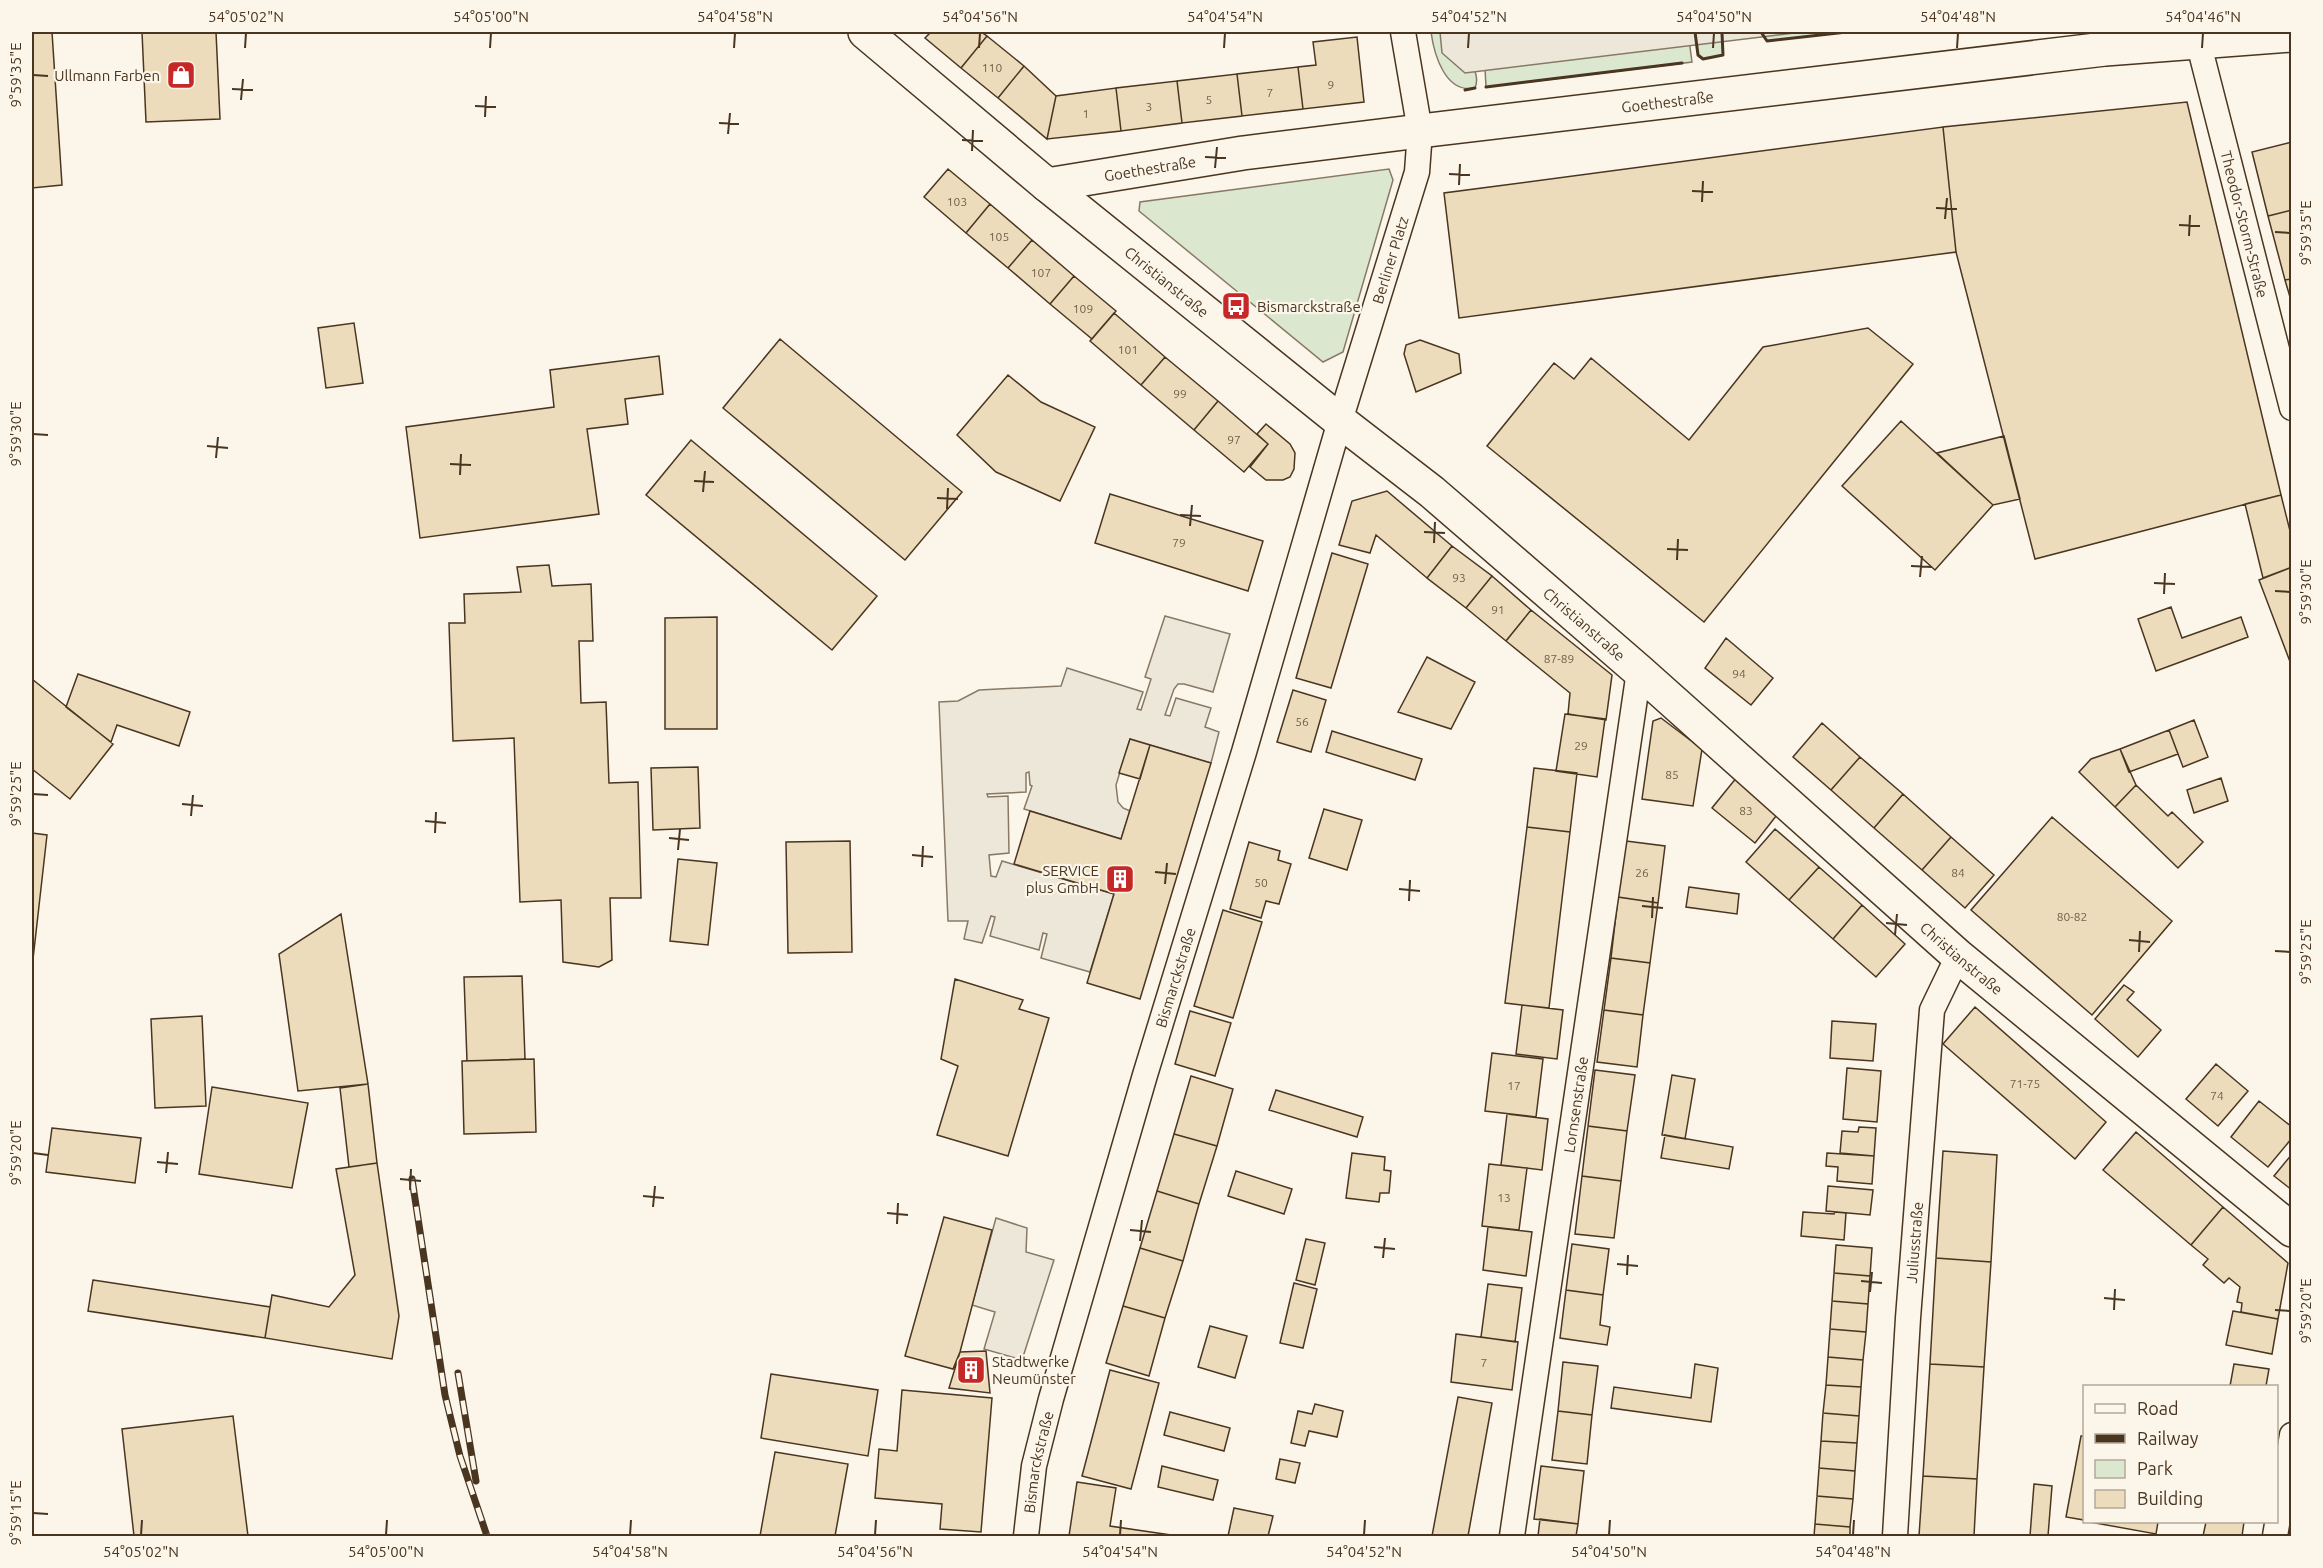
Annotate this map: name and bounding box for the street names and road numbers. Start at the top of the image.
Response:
street label: Goethestraße [1620,87,1715,115]
street label: Theodor-Storm-Straße [2218,149,2272,299]
street label: Goethestraße [1103,152,1197,184]
street label: Berliner Platz [1368,214,1411,306]
street label: Christianstraße [1122,243,1212,320]
street label: Christianstraße [1540,584,1629,664]
street label: Christianstraße [1917,918,2006,998]
street label: Bismarckstraße [1152,925,1198,1030]
street label: Lornsenstraße [1560,1055,1591,1154]
street label: Juliusstraße [1902,1201,1926,1284]
street label: Bismarckstraße [1020,1409,1056,1514]

